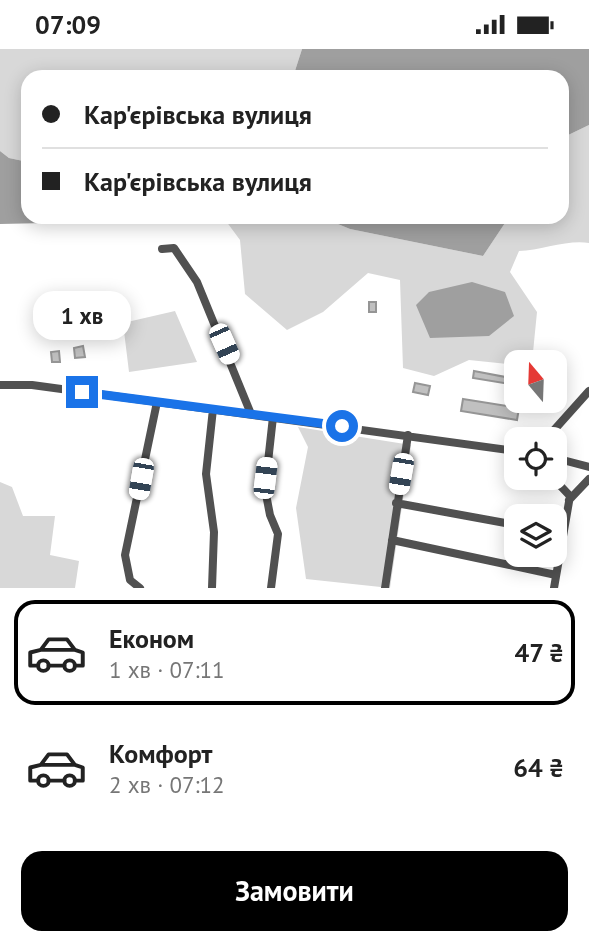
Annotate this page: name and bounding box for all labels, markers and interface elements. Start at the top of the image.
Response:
text: 07:09 [35,8,101,41]
text: Кар'єрівська вулиця [84,98,312,131]
text: Кар'єрівська вулиця [84,165,312,198]
callout: 1 хв [33,291,131,339]
text: 1 хв [61,301,103,330]
car [206,321,243,367]
north arrow [504,350,567,413]
map controls [504,350,567,567]
route end [66,376,98,408]
route start [326,410,358,442]
button: locate [504,427,567,490]
car [388,451,415,497]
car [128,456,155,502]
car [253,456,278,500]
button: layers [504,504,567,567]
icon: car [25,621,88,684]
text: Економ [109,622,194,655]
text: 47 ₴ [515,636,564,669]
text: 1 хв · 07:11 [109,655,225,684]
icon: car [25,736,88,799]
text: Комфорт [109,737,212,770]
text: 64 ₴ [513,751,564,784]
text: 2 хв · 07:12 [109,770,225,799]
button: Замовити [21,851,568,931]

